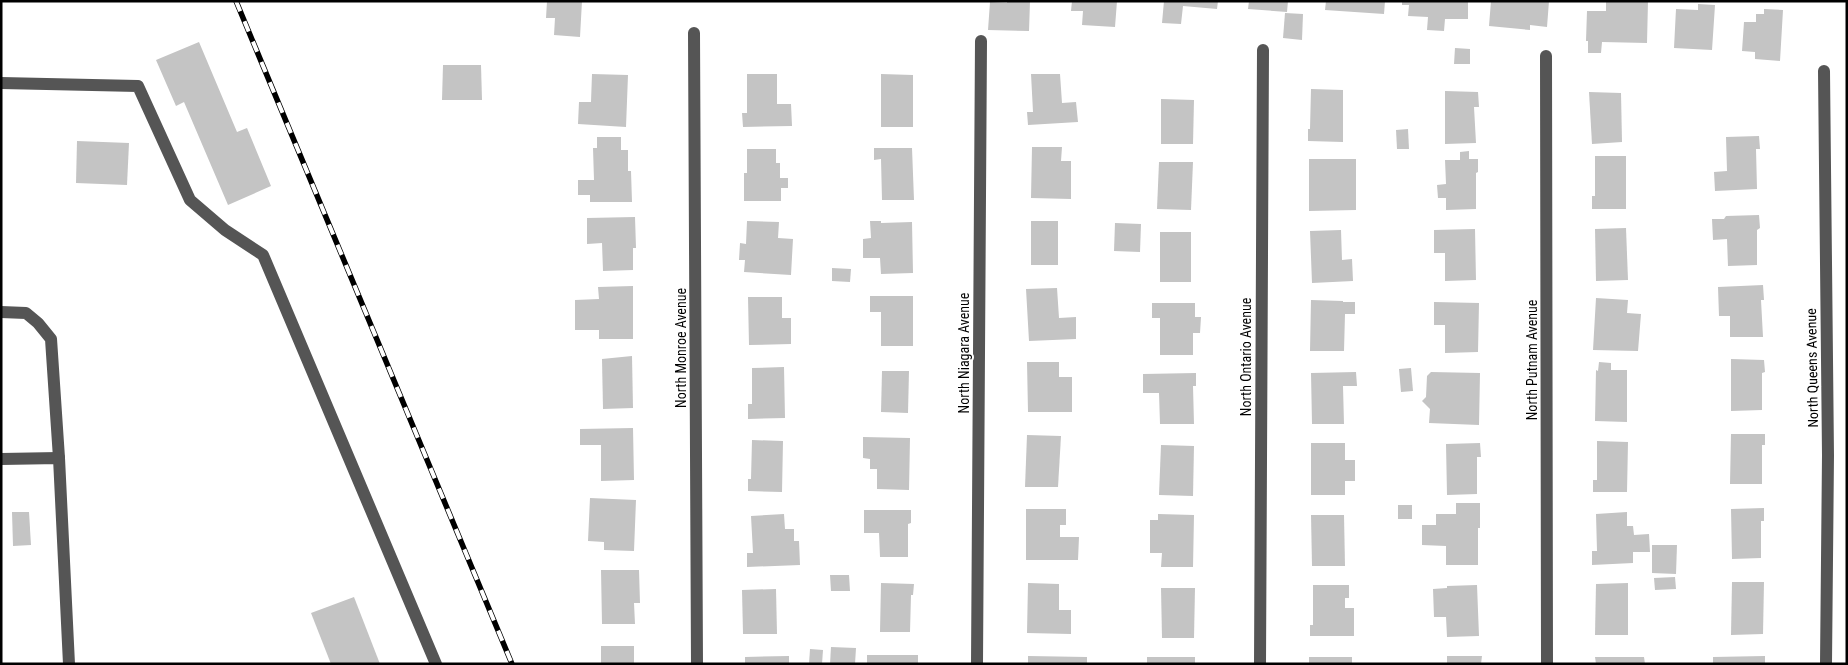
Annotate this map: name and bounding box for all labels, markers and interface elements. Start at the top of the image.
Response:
street label: North Monroe Avenue [673,288,689,408]
street label: North Niagara Avenue [956,292,972,413]
street label: North Ontario Avenue [1238,297,1254,416]
street label: North Putnam Avenue [1524,299,1540,420]
street label: North Queens Avenue [1803,308,1821,428]

